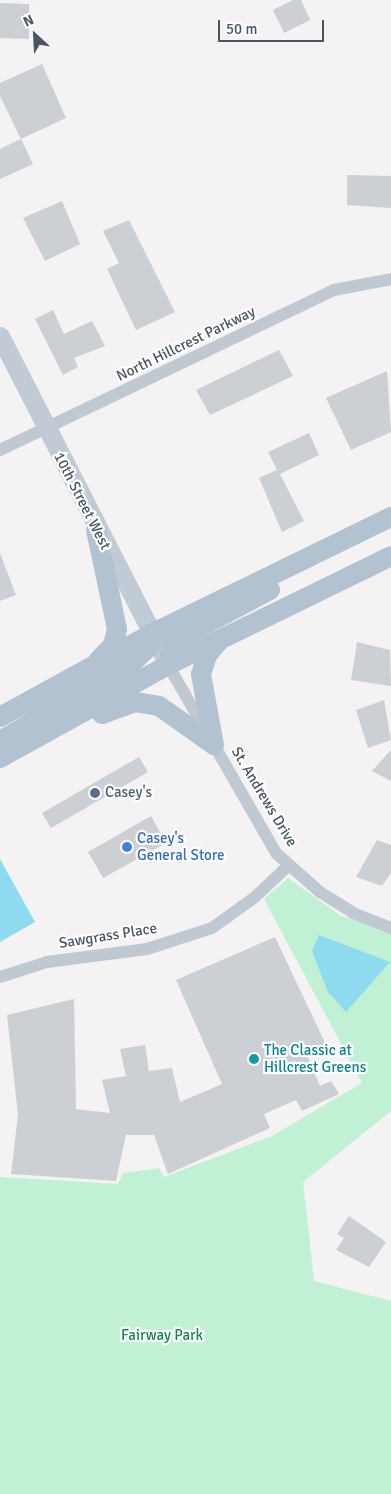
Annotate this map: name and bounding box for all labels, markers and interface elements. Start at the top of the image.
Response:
north arrow [10,10,60,60]
scale bar [221,10,327,42]
text: N [20,11,36,31]
text: 50 m [226,20,257,38]
street label: North Hillcrest Parkway [114,303,258,385]
street label: 10th Street West [50,449,114,553]
street label: St. Andrews Drive [227,744,301,850]
place label: Casey's [105,784,152,802]
marker: Casey's [89,787,101,799]
place label: Casey's General Store [137,829,225,864]
marker: Casey's General Store [121,841,133,853]
street label: Sawgrass Place [58,919,158,953]
place label: The Classic at Hillcrest Greens [264,1041,366,1076]
marker: The Classic at Hillcrest Greens [248,1053,260,1065]
park label: Fairway Park [121,1327,203,1345]

